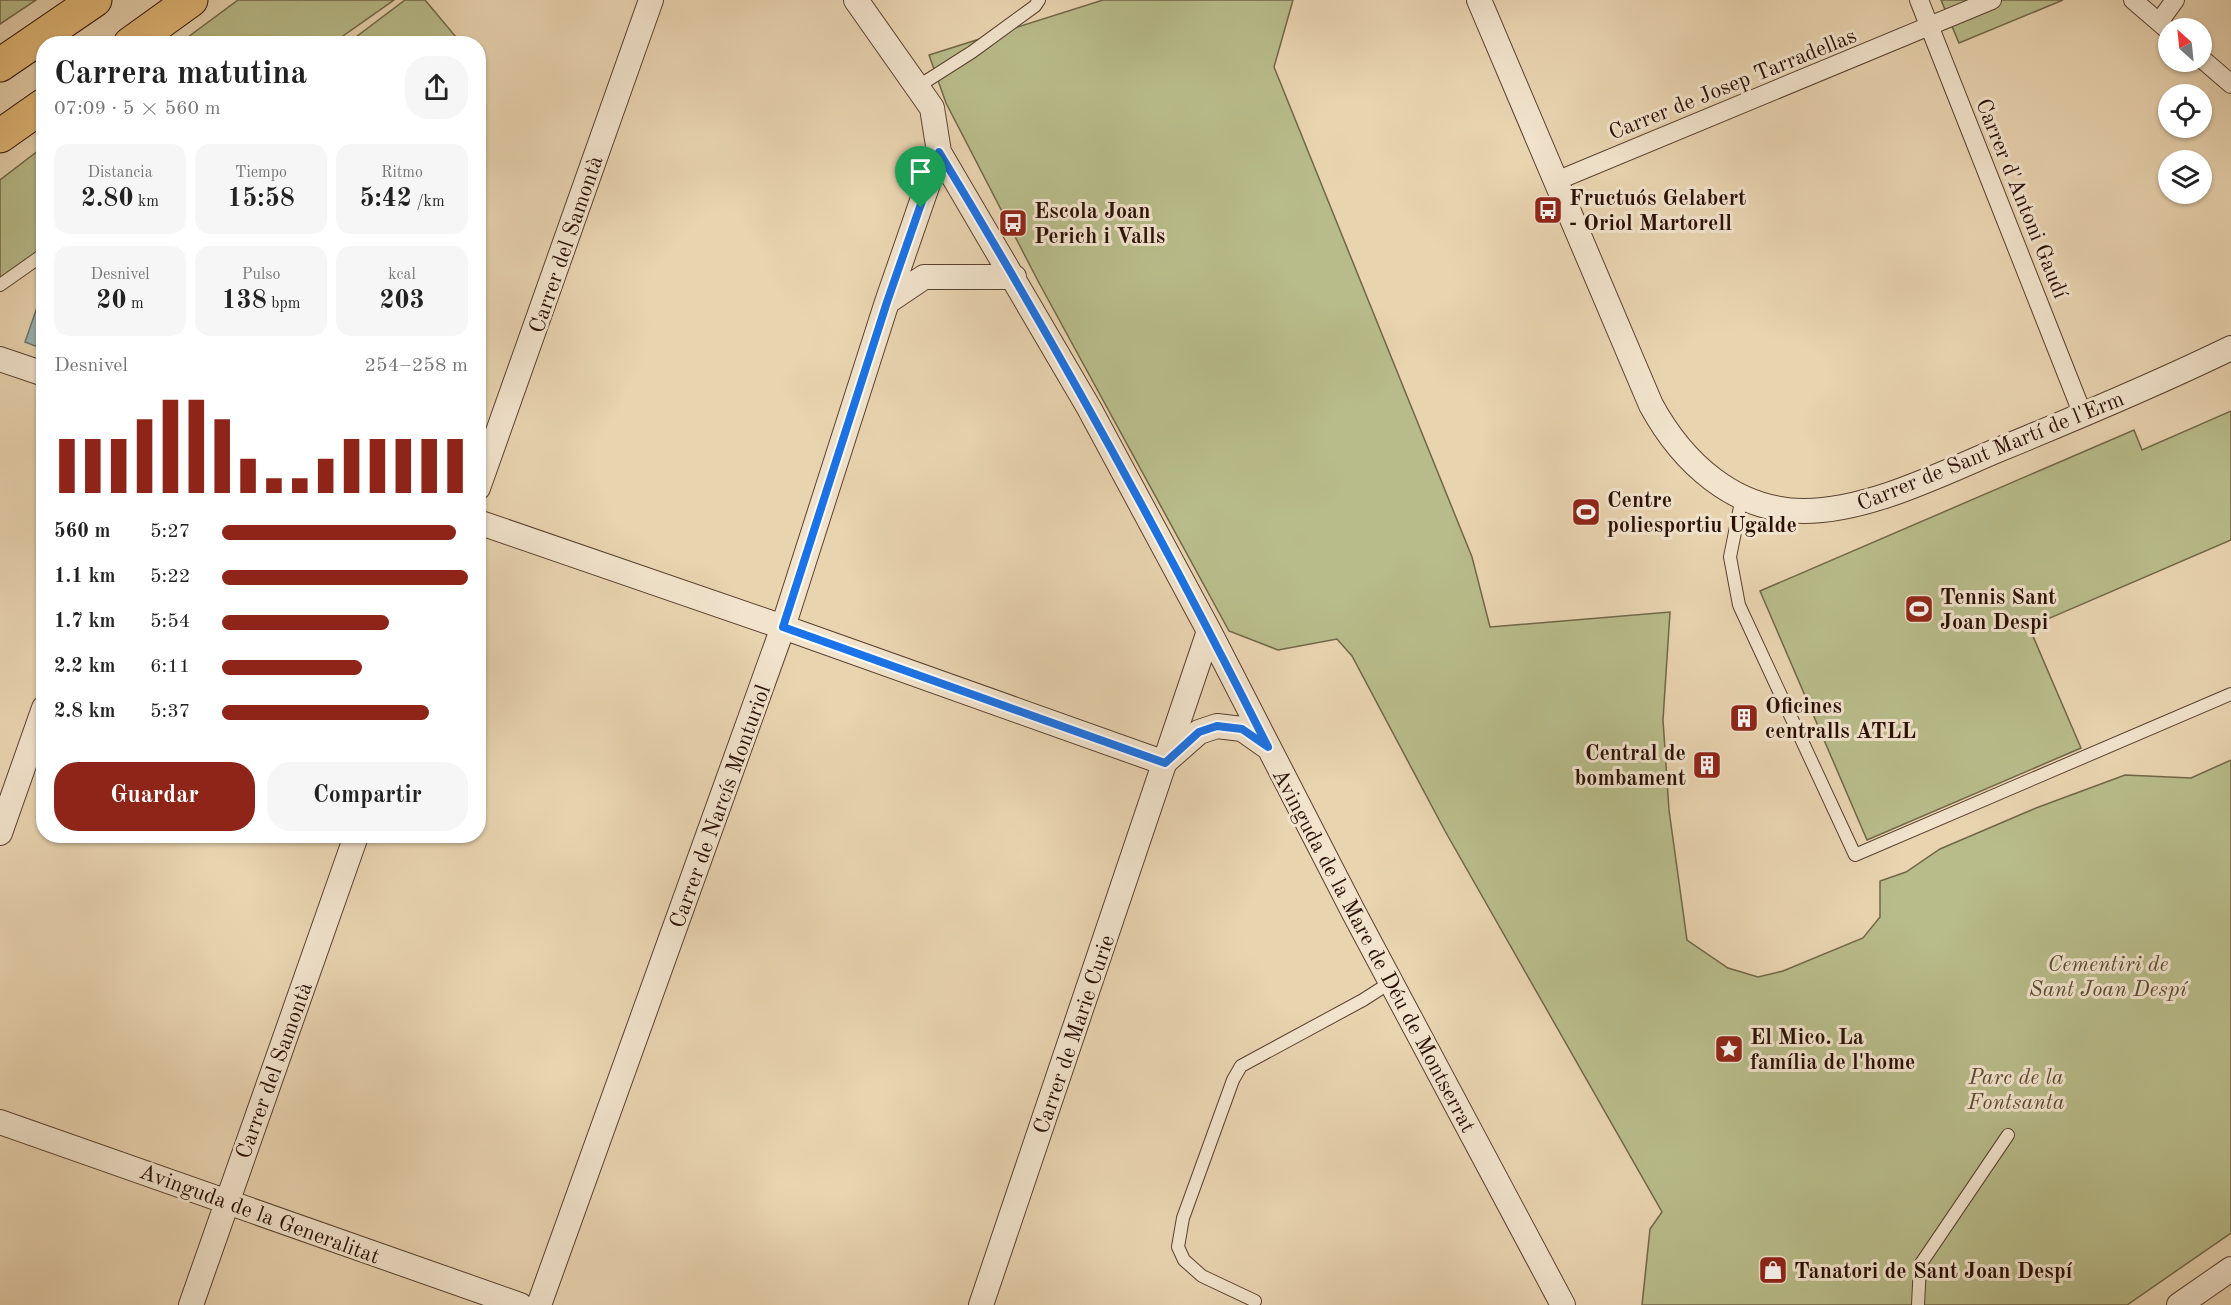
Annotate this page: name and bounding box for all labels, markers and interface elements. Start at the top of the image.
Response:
north arrow [2158,18,2212,72]
map controls [2158,18,2212,204]
street label: Carrer de Josep Tarradellas [1606,25,1860,145]
button: share [405,56,468,119]
text: Carrera matutina [54,58,307,91]
button: locate [2158,84,2212,138]
street label: Carrer d'Antoni Gaudí [1971,96,2072,303]
text: 07:09 · 5 × 560 m [54,99,221,119]
pin [895,146,946,208]
button: layers [2158,150,2212,204]
street label: Carrer del Samontà [526,153,608,336]
icon: arrive [904,155,937,188]
text: Distancia [87,165,153,181]
text: Tiempo [235,165,287,181]
text: Ritmo [381,165,423,181]
text: 2.80 [81,186,134,212]
text: 15:58 [227,186,295,212]
text: 5:42 [359,186,412,212]
place label: Fructuós Gelabert - Oriol Martorell [1569,188,1746,235]
text: km [134,194,159,210]
text: /km [412,194,445,210]
bus stop icon: Fructuós Gelabert - Oriol Martorell [1532,194,1564,226]
place label: Escola Joan Perich i Valls [1034,201,1165,248]
bus stop icon: Escola Joan Perich i Valls [997,207,1029,239]
text: Desnivel [90,267,150,283]
text: Pulso [242,267,280,283]
text: kcal [388,267,416,283]
text: 20 [96,288,126,314]
text: 138 [222,288,267,314]
text: 203 [379,288,425,314]
text: m [126,296,144,312]
text: bpm [267,296,300,312]
text: Desnivel [54,356,128,376]
text: 254–258 m [365,356,468,376]
street label: Carrer de Sant Martí de l'Erm [1854,388,2127,516]
place label: Centre poliesportiu Ugalde [1607,490,1797,537]
sports icon: Centre poliesportiu Ugalde [1570,496,1602,528]
text: 560 m [54,522,110,542]
text: 5:27 [150,522,190,542]
text: 1.1 km [54,567,116,587]
text: 5:22 [150,567,190,587]
place label: Tennis Sant Joan Despi [1940,587,2056,634]
sports icon: Tennis Sant Joan Despi [1903,593,1935,625]
text: 1.7 km [54,612,116,632]
text: 5:54 [150,612,190,632]
text: 2.2 km [54,657,116,677]
text: 6:11 [150,657,190,677]
street label: Carrer de Narcís Monturiol [667,682,775,931]
place label: Oficines centralls ATLL [1765,696,1916,743]
text: 2.8 km [54,702,116,722]
text: 5:37 [150,702,190,722]
building icon: Oficines centralls ATLL [1728,702,1760,734]
place label: Central de bombament [1575,743,1686,790]
building icon: Central de bombament [1691,749,1723,781]
button: Guardar [54,762,255,831]
button: Compartir [267,762,468,831]
street label: Avinguda de la Mare de Déu de Montserrat [1268,766,1479,1136]
street label: Carrer de Marie Curie [1030,932,1119,1137]
park label: Cementiri de Sant Joan Despí [2029,954,2189,1001]
street label: Carrer del Samontà [233,979,317,1162]
place label: El Mico. La família de l'home [1750,1027,1915,1074]
place icon: El Mico. La família de l'home [1713,1033,1745,1065]
park label: Parc de la Fontsanta [1966,1067,2065,1114]
street label: Avinguda de la Generalitat [136,1161,382,1269]
shop icon: Tanatori de Sant Joan Despí [1757,1254,1789,1286]
place label: Tanatori de Sant Joan Despí [1794,1261,2073,1283]

